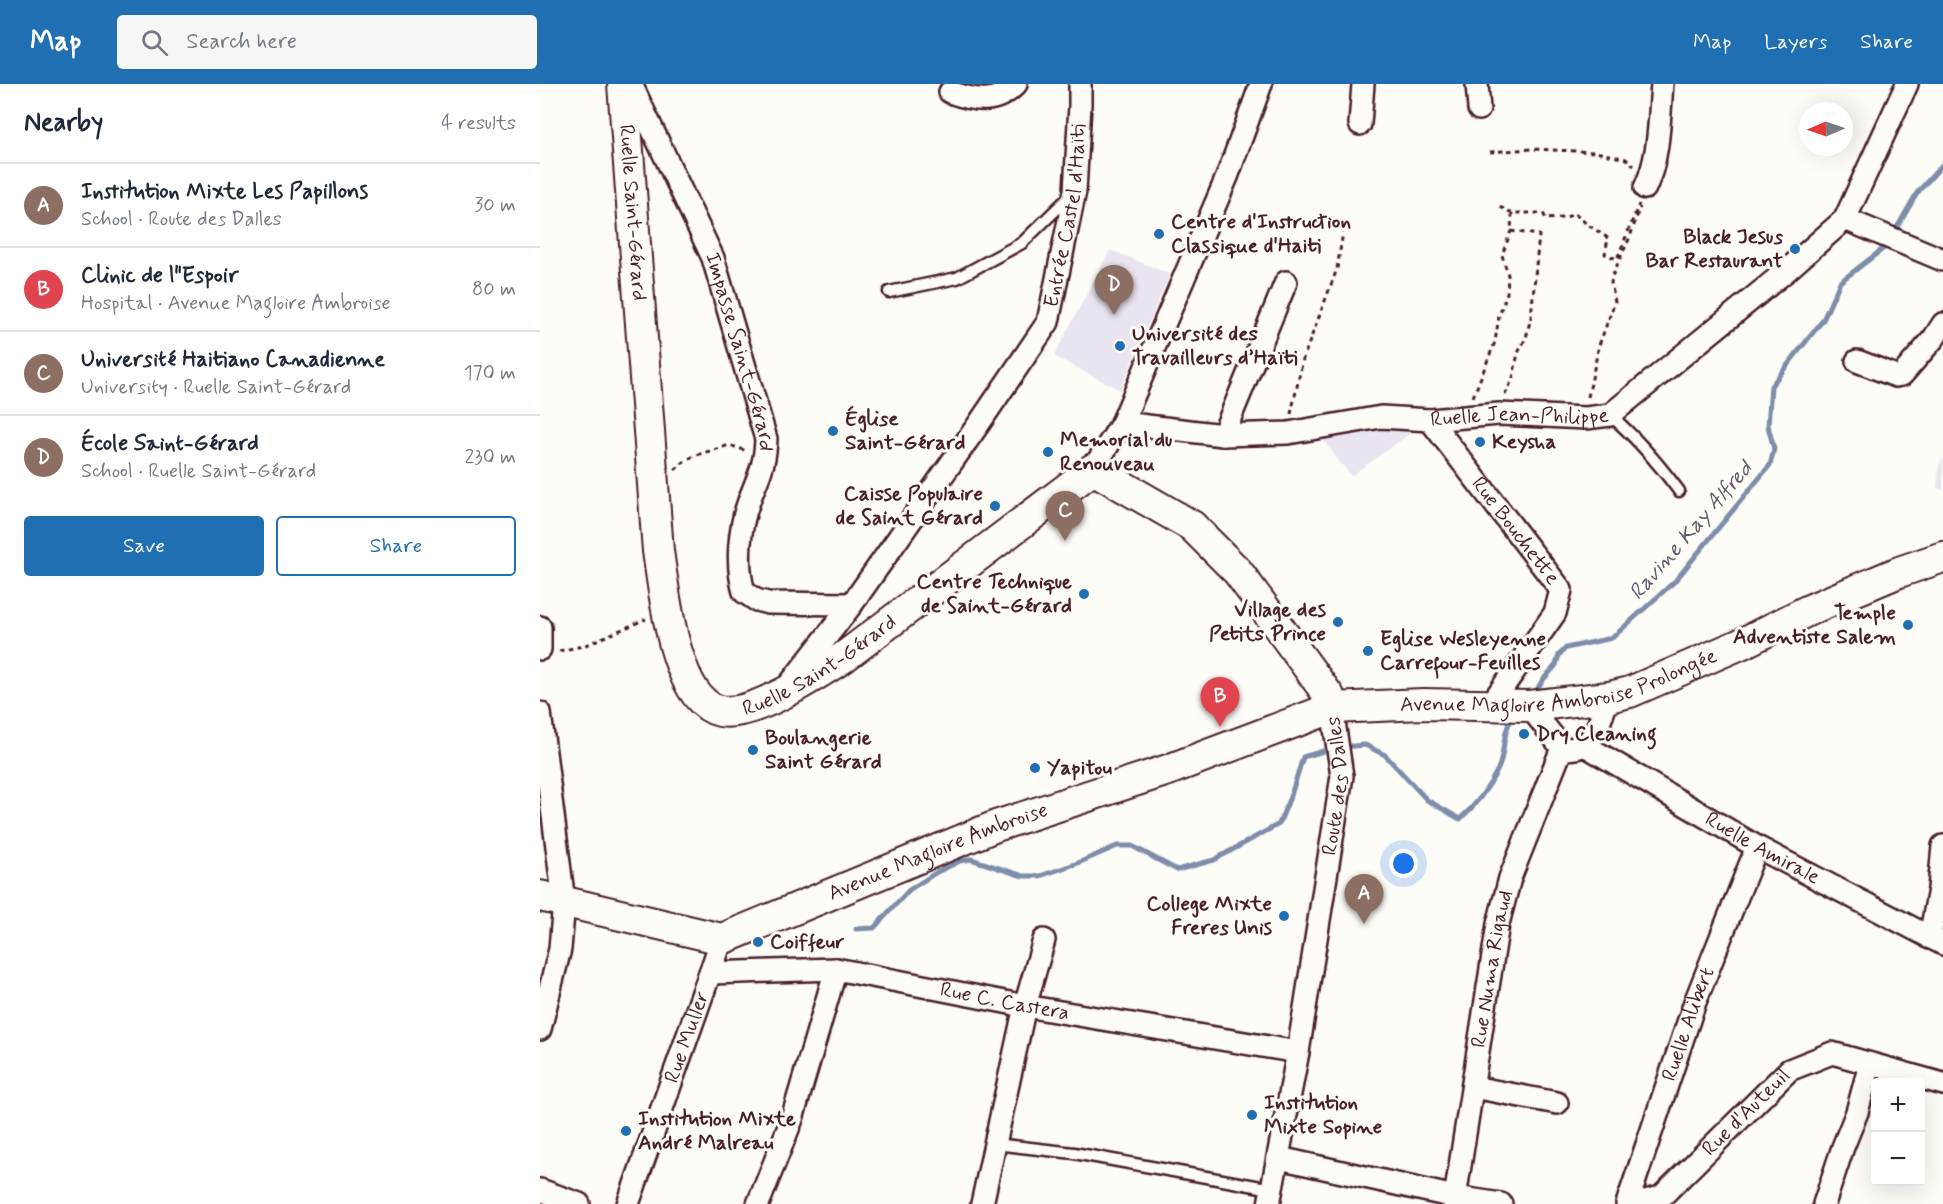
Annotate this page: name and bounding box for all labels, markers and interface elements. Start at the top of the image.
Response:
search box [117,15,537,69]
text: Map [30,24,81,61]
icon: search [138,26,171,59]
text: Search here [186,28,297,56]
text: Map [1693,28,1731,56]
text: Layers [1764,28,1827,56]
text: Share [1860,28,1913,56]
north arrow [1799,102,1853,156]
text: Nearby [24,106,103,140]
text: 4 results [441,110,516,137]
street label: Entrée Castel d'Haïti [1037,123,1093,310]
street label: Ruelle Saint-Gérard [612,124,653,302]
text: Institution Mixte Les Papillons [81,178,368,206]
text: A [37,192,50,219]
text: 30 m [474,192,516,219]
text: School · Route des Dalles [81,206,282,233]
place label: Centre d'Instruction Classique d'Haiti [1171,208,1351,260]
place label: Black Jesus Bar Restaurant [1646,223,1784,275]
marker: Centre d'Instruction Classique d'Haiti [1152,227,1166,241]
marker: Black Jesus Bar Restaurant [1788,242,1802,256]
street label: Impasse Saint-Gérard [698,249,780,452]
text: Clinic de l"Espoir [81,262,239,290]
pin: D [1094,266,1134,315]
text: B [37,276,50,303]
text: 80 m [472,276,516,303]
text: Hospital · Avenue Magloire Ambroise [81,290,391,317]
place label: Université des Travailleurs d’Haïti [1132,320,1298,372]
marker: Université des Travailleurs d’Haïti [1113,339,1127,353]
text: Université Haitiano Canadienne [81,346,385,374]
text: C [36,360,51,387]
text: 170 m [464,360,516,387]
text: University · Ruelle Saint-Gérard [81,374,351,401]
street label: Ruelle Jean-Philippe [1429,400,1610,434]
place label: Église Saint-Gérard [845,405,965,457]
marker: Église Saint-Gérard [826,424,840,438]
place label: Memorial du Renouveau [1060,426,1172,478]
place label: Keysha [1492,428,1556,456]
text: École Saint-Gérard [81,430,259,458]
marker: Keysha [1473,435,1487,449]
text: D [37,444,50,471]
text: 230 m [464,444,516,471]
marker: Memorial du Renouveau [1041,445,1055,459]
water label: Ravine Kay Alfred [1623,454,1761,606]
text: School · Ruelle Saint-Gérard [81,458,316,485]
street label: Rue Bouchette [1465,471,1566,591]
place label: Caisse Populaire de Saint Gérard [836,480,983,532]
pin: C [1046,492,1084,541]
marker: Caisse Populaire de Saint Gérard [988,499,1002,513]
button: Save [24,516,264,576]
button: Share [276,516,516,576]
place label: Centre Technique de Saint-Gérard [916,568,1072,620]
marker: Centre Technique de Saint-Gérard [1077,587,1091,601]
place label: Village des Petits Prince [1209,596,1327,648]
place label: Temple Adventiste Salem [1733,599,1896,651]
street label: Ruelle Saint-Gérard [739,608,902,723]
marker: Village des Petits Prince [1331,615,1345,629]
marker: Temple Adventiste Salem [1901,618,1915,632]
place label: Eglise Wesleyenne Carrefour-Feuilles [1380,625,1546,679]
street label: Avenue Magloire Ambroise Prolongée [1399,642,1721,722]
marker: Eglise Wesleyenne Carrefour-Feuilles [1361,644,1375,658]
pin: B [1200,678,1240,727]
street label: Route des Dalles [1316,715,1356,858]
place label: Dry Cleaning [1536,720,1657,750]
place label: Boulangerie Saint Gérard [765,724,882,776]
marker: Dry Cleaning [1517,727,1531,741]
marker: Boulangerie Saint Gérard [746,743,760,757]
place label: Yapitou [1047,754,1112,782]
marker: Yapitou [1028,761,1042,775]
street label: Avenue Magloire Ambroise [824,796,1051,908]
street label: Ruelle Amirale [1700,805,1825,891]
your location [1389,849,1418,878]
pin: A [1344,874,1384,924]
street label: Rue Numa Rigaud [1465,887,1520,1050]
place label: College Mixte Freres Unis [1147,890,1273,942]
marker: College Mixte Freres Unis [1277,909,1291,923]
place label: Coiffeur [770,928,844,956]
marker: Coiffeur [751,935,765,949]
street label: Ruelle Alibert [1655,963,1722,1085]
street label: Rue C. Castera [938,976,1072,1027]
street label: Rue Muller [658,987,716,1087]
street label: Rue d'Auteuil [1696,1062,1797,1163]
map controls [1871,1078,1925,1186]
button: + [1871,1078,1925,1132]
place label: Institution Mixte Sopine [1264,1089,1382,1141]
place label: Institution Mixte André Malreau [638,1105,796,1157]
marker: Institution Mixte Sopine [1245,1108,1259,1122]
marker: Institution Mixte André Malreau [619,1124,633,1138]
button: − [1871,1132,1925,1186]

